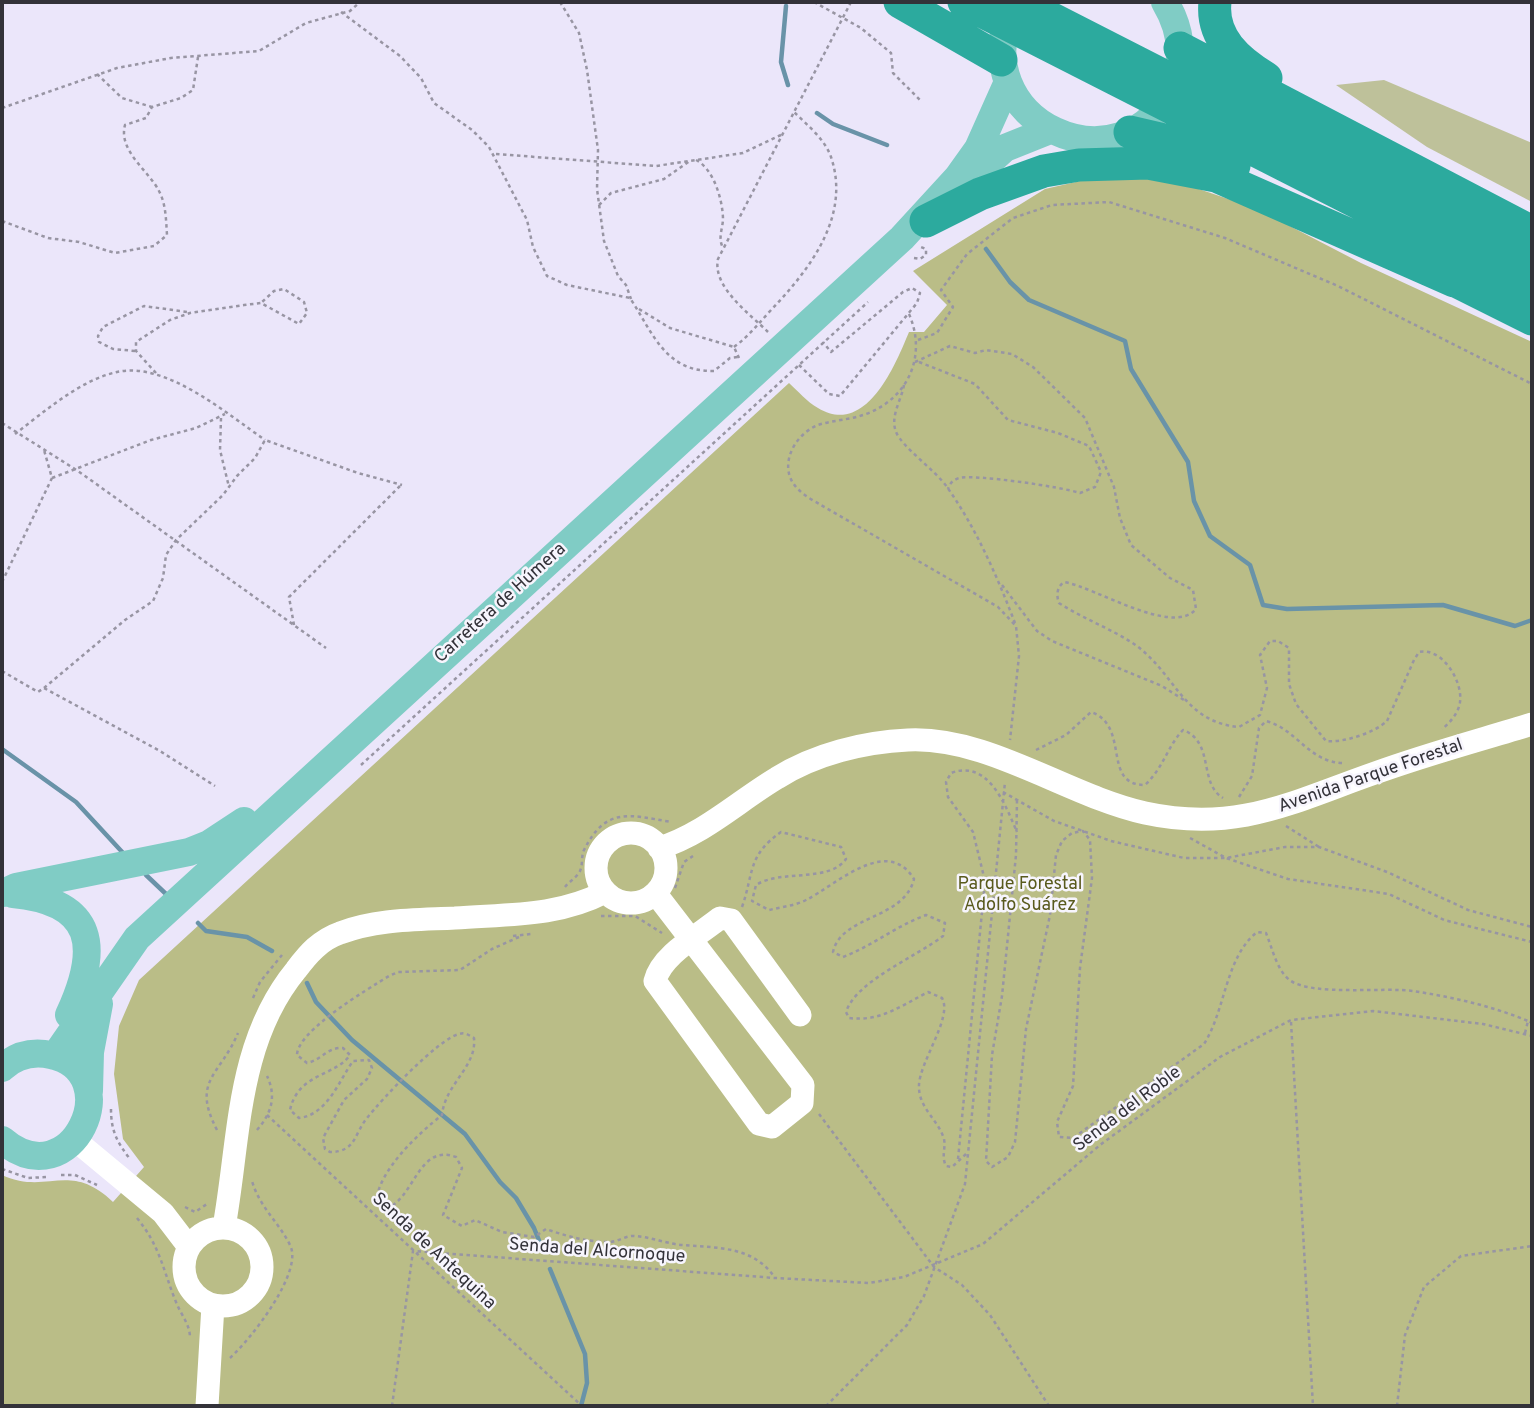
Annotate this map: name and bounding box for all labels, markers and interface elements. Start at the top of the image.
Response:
street label: Carretera de Húmera [431,539,571,669]
street label: Avenida Parque Forestal [1276,735,1466,819]
park label: Parque Forestal Adolfo Suárez [957,874,1083,917]
street label: Senda del Roble [1070,1062,1186,1158]
street label: Senda de Antequina [366,1189,500,1315]
street label: Senda del Alcornoque [508,1235,686,1269]

